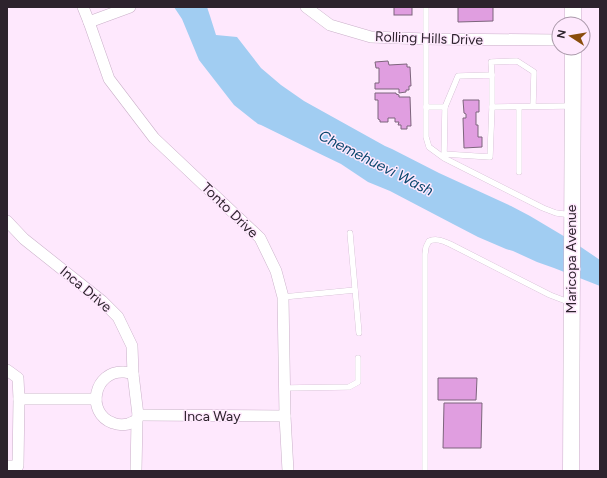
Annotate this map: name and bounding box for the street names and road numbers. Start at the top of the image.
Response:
street label: Rolling Hills Drive [375,28,484,49]
street label: Tonto Drive [198,179,262,242]
street label: Maricopa Avenue [563,204,580,313]
street label: Inca Drive [56,263,115,316]
street label: Inca Way [183,408,241,425]

